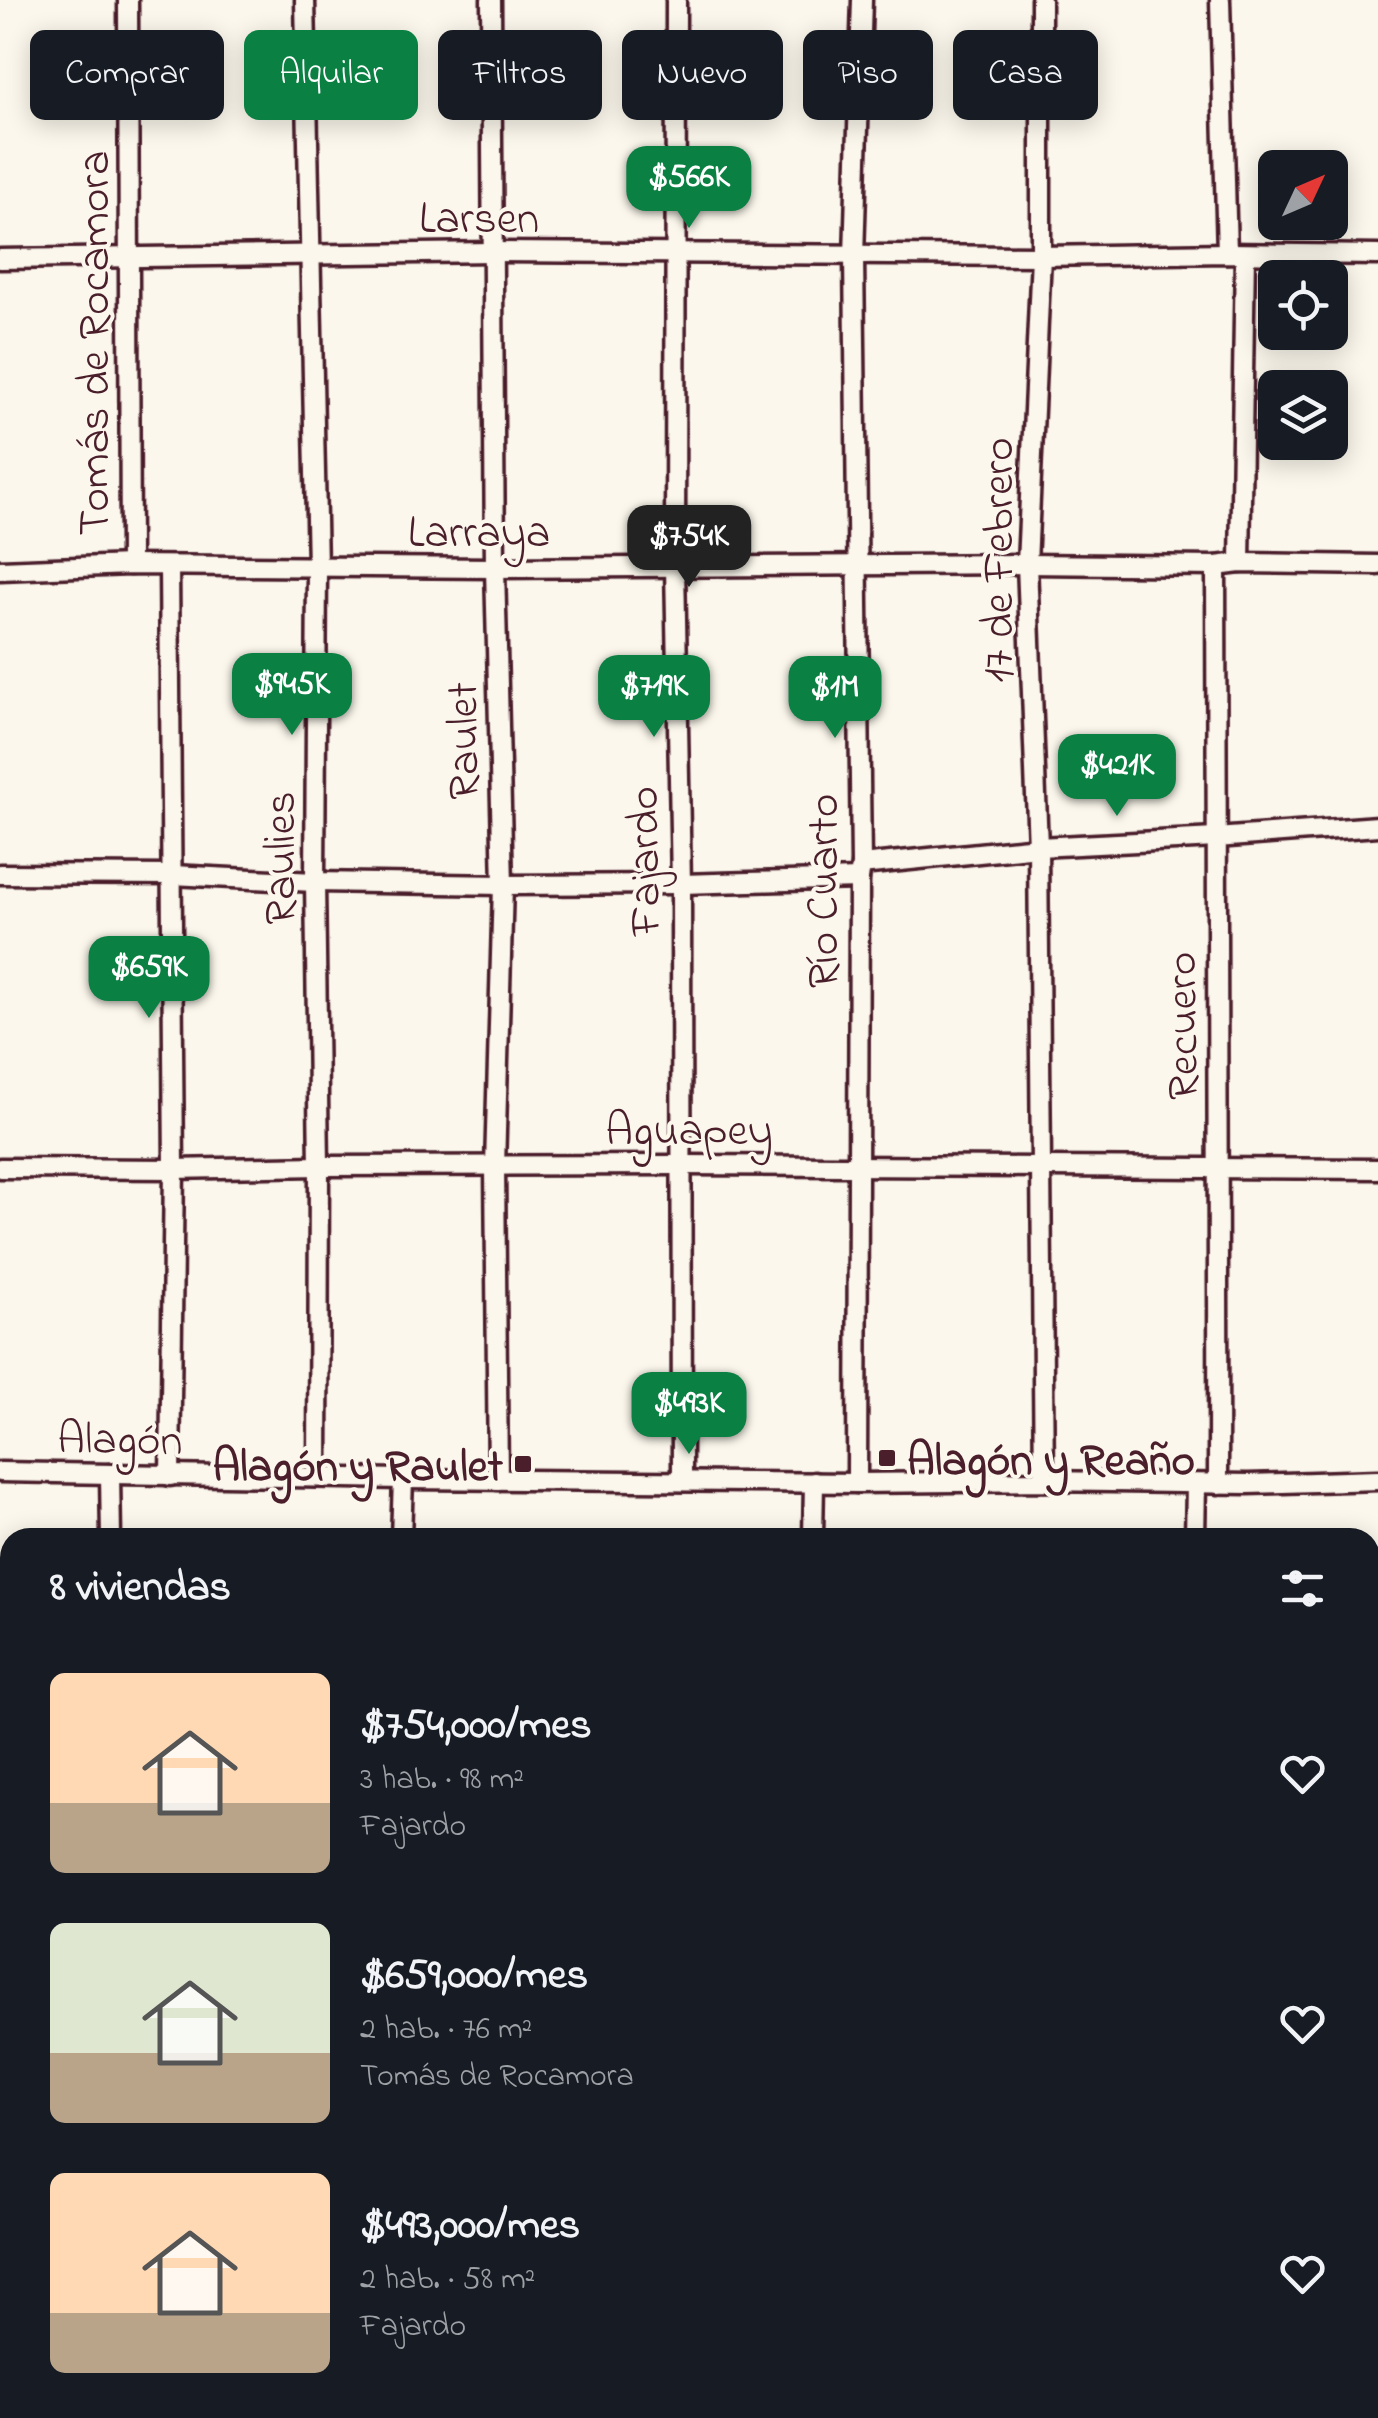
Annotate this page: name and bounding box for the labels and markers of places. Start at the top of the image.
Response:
pin: $566K [619,146,759,231]
pin: $754K [619,505,759,590]
pin: $945K [222,653,362,738]
pin: $719K [584,655,724,740]
pin: $1M [787,656,883,741]
pin: $421K [1047,734,1187,819]
pin: $659K [79,936,219,1021]
pin: $493K [619,1372,759,1457]
place label: Alagón y Reaño [907,1430,1195,1498]
place label: Alagón y Raulet [212,1436,504,1504]
marker: Alagón y Reaño [876,1447,898,1469]
marker: Alagón y Raulet [512,1453,534,1475]

